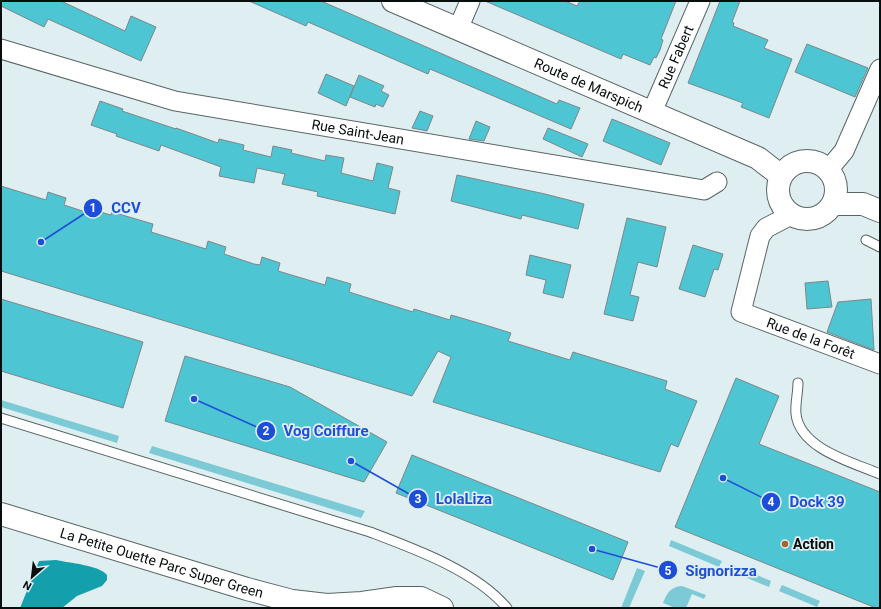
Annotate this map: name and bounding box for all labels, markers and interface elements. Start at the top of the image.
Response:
street label: Rue Fabert [655,22,697,91]
street label: Route de Marspich [532,55,646,116]
street label: Rue Saint-Jean [310,116,405,147]
callout: CCV [83,194,149,221]
text: CCV [111,199,141,217]
text: 1 [90,201,96,215]
street label: Rue de la Forêt [764,314,857,362]
callout: Vog Coiffure [256,417,377,444]
text: Vog Coiffure [283,422,369,440]
text: 2 [263,424,270,438]
callout: LolaLiza [408,486,500,513]
callout: Dock 39 [761,488,852,515]
text: LolaLiza [436,490,492,508]
text: 3 [415,492,422,506]
text: Dock 39 [790,493,844,511]
text: 4 [768,495,775,509]
street label: La Petite Ouette Parc Super Green [58,525,265,601]
place label: Action [793,536,834,552]
marker: Action [780,539,790,549]
north arrow [12,557,52,597]
callout: Signorizza [658,557,765,584]
text: Signorizza [685,562,757,580]
text: 5 [665,564,672,578]
text: N [21,578,34,593]

